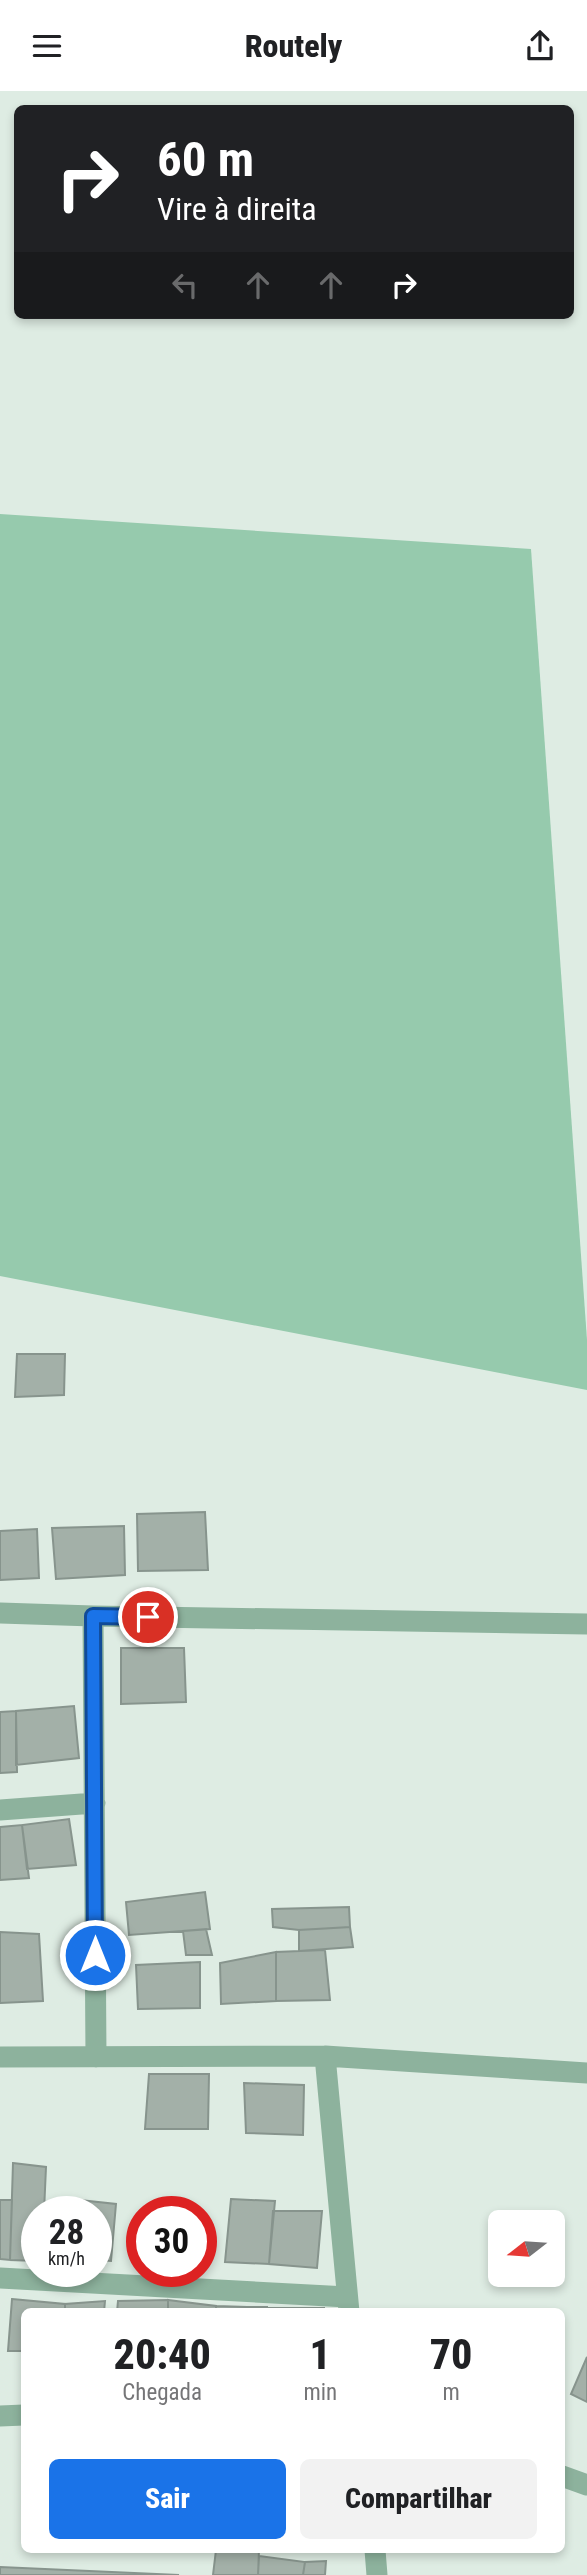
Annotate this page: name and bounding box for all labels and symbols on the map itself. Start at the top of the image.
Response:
pin [118,1587,178,1647]
position arrow [58,1918,132,1992]
speed limit sign: 30 [126,2196,217,2287]
north arrow [488,2210,565,2287]

